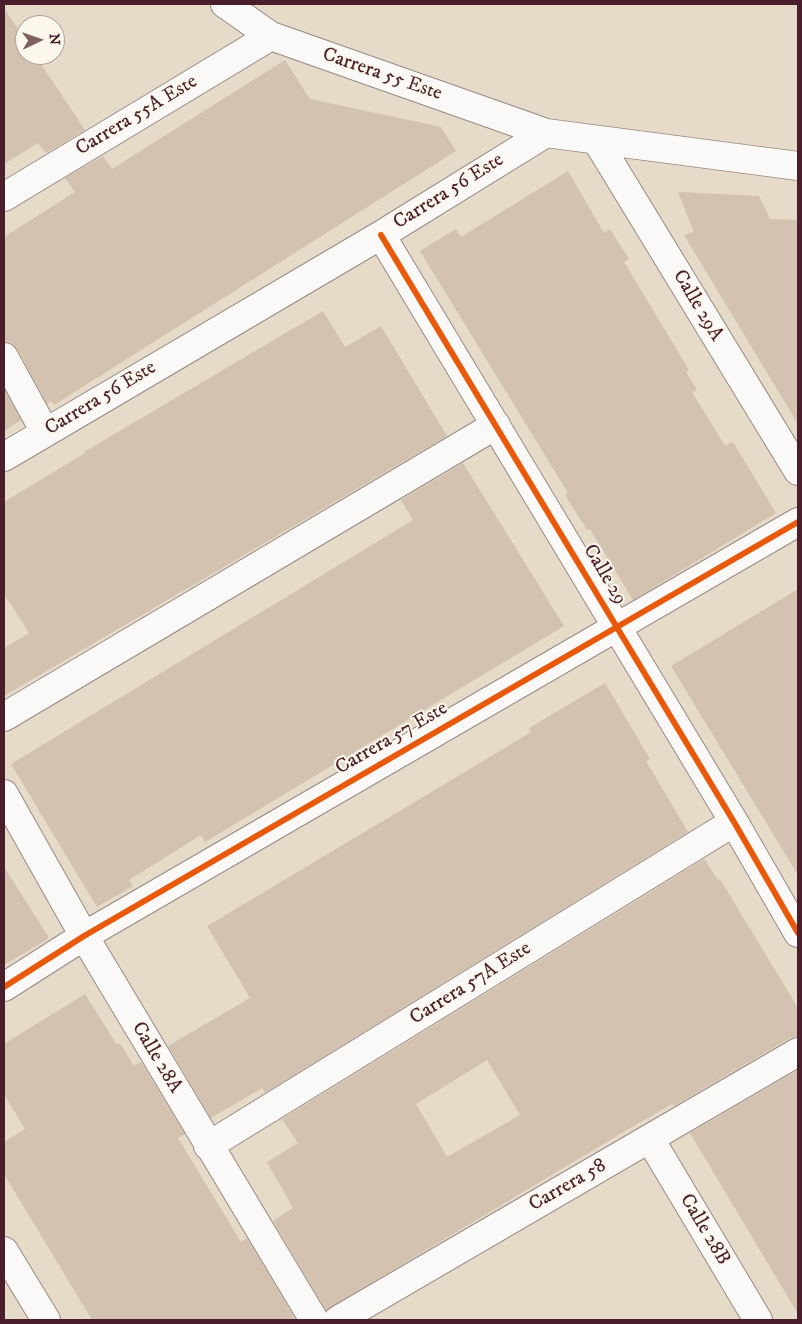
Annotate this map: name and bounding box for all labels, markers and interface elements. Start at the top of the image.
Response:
north arrow [15,15,65,65]
text: N [45,33,63,45]
street label: Carrera 55 Este [319,43,445,107]
street label: Carrera 55A Este [72,70,202,162]
street label: Carrera 56 Este [389,149,509,235]
street label: Calle 29A [666,266,728,346]
street label: Carrera 56 Este [41,356,161,442]
street label: Calle 29 [577,540,631,610]
street label: Carrera 57 Este [332,697,452,781]
street label: Carrera 57A Este [406,937,536,1031]
street label: Calle 28A [125,1018,187,1098]
street label: Carrera 58 [525,1154,611,1218]
street label: Calle 28B [673,1190,735,1270]

